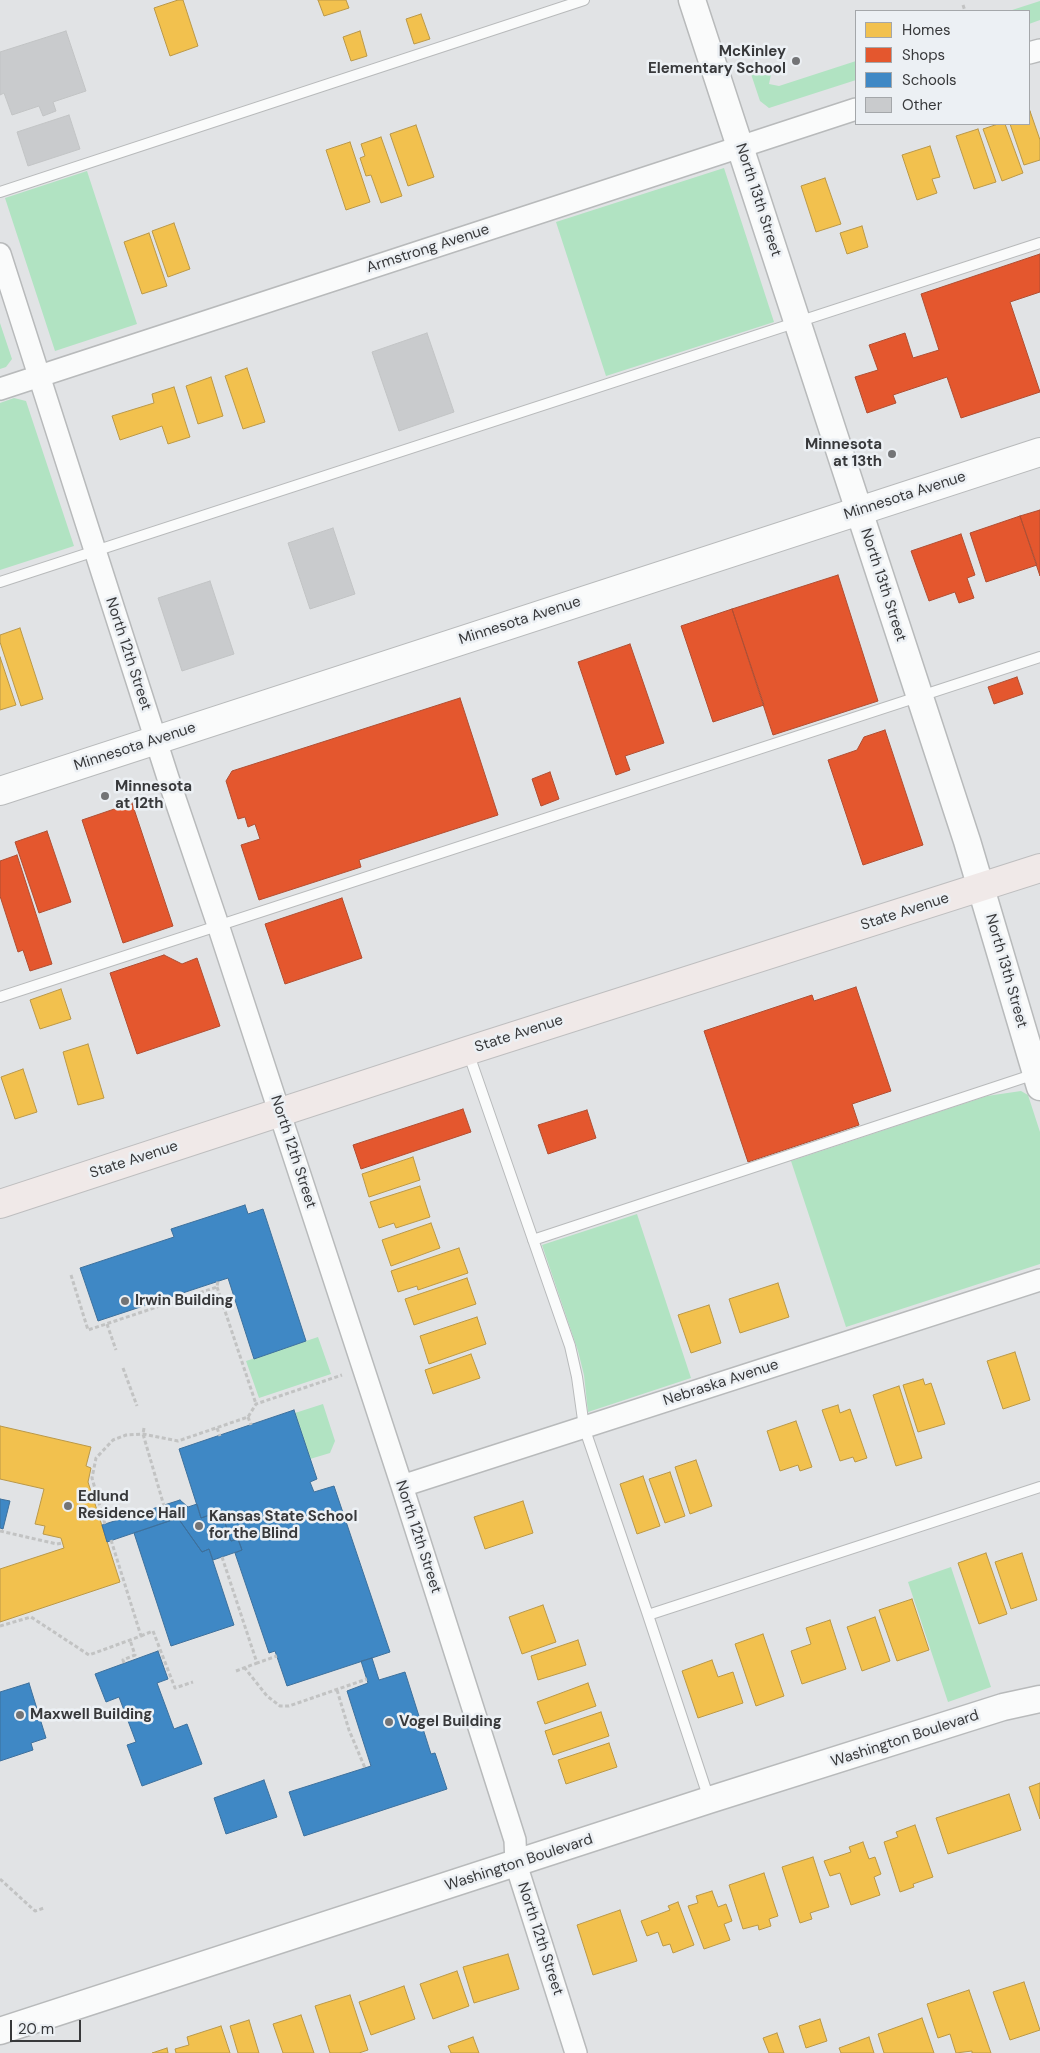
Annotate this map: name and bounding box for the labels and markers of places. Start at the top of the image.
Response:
place label: McKinley Elementary School [648,43,786,78]
marker: McKinley Elementary School [790,55,802,67]
place label: Minnesota at 13th [805,436,882,471]
marker: Minnesota at 13th [886,448,898,460]
place label: Minnesota at 12th [115,778,192,813]
marker: Minnesota at 12th [99,790,111,802]
place label: Irwin Building [135,1292,233,1310]
marker: Irwin Building [119,1295,131,1307]
place label: Edlund Residence Hall [78,1488,185,1523]
marker: Edlund Residence Hall [62,1500,74,1512]
place label: Kansas State School for the Blind [209,1508,357,1543]
marker: Kansas State School for the Blind [193,1520,205,1532]
place label: Maxwell Building [30,1706,152,1724]
marker: Maxwell Building [14,1709,26,1721]
place label: Vogel Building [399,1713,502,1731]
marker: Vogel Building [383,1716,395,1728]

